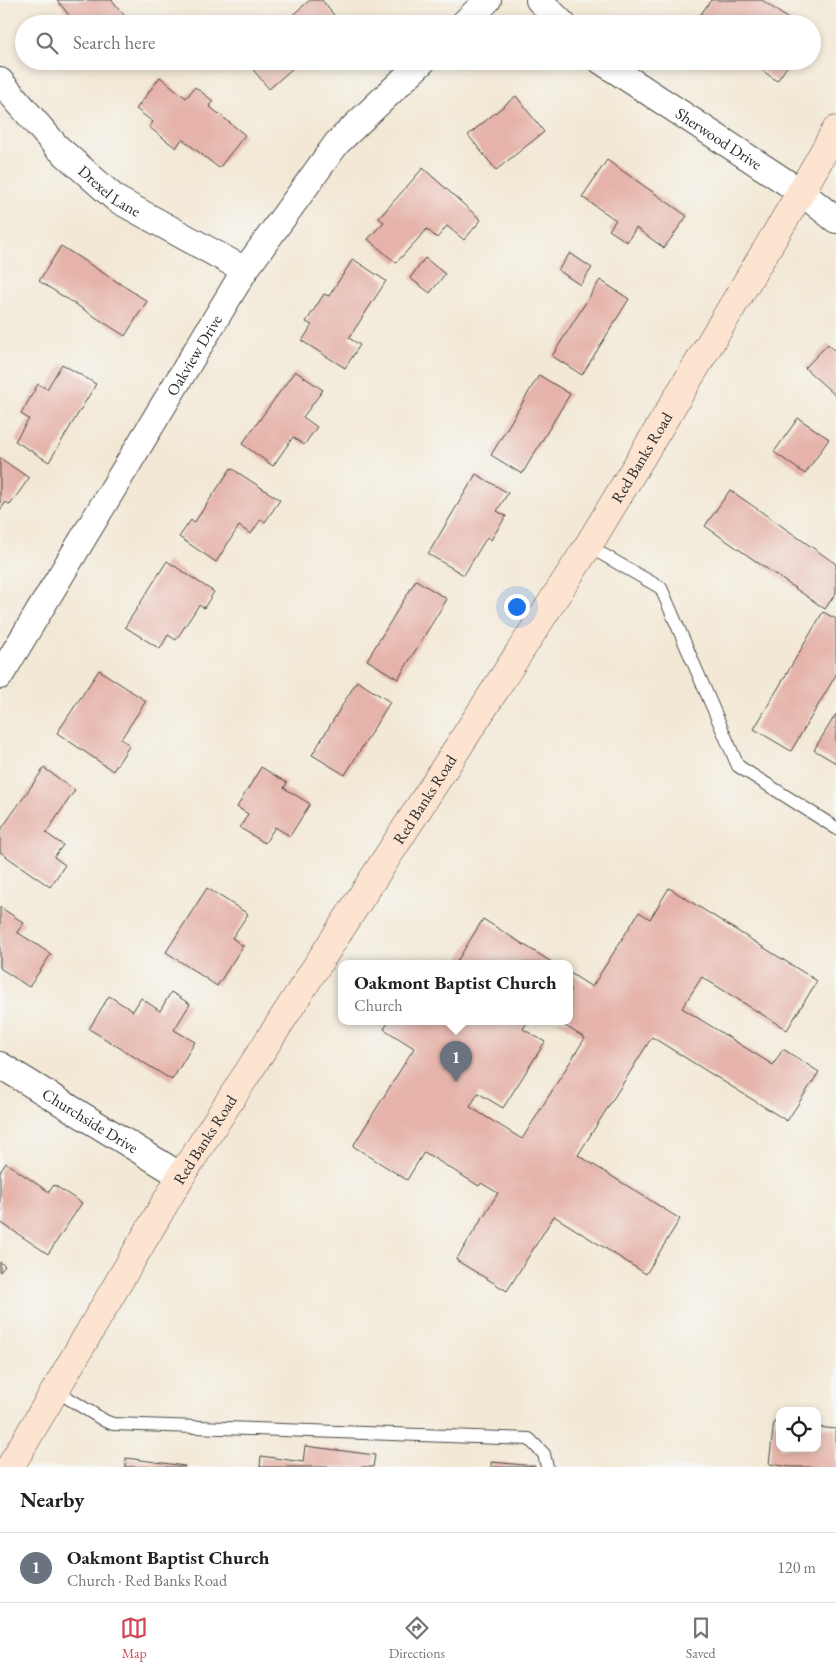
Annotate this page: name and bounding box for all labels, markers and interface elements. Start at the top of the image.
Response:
search box [15,15,821,70]
icon: search [33,29,61,57]
text: Search here [73,30,155,55]
street label: Sherwood Drive [672,102,766,174]
street label: Drexel Lane [74,160,145,221]
street label: Oakview Drive [161,310,226,400]
street label: Red Banks Road [606,407,677,507]
your location [504,594,530,620]
street label: Red Banks Road [388,750,461,848]
popup [338,960,573,1025]
text: Oakmont Baptist Church [354,970,557,995]
text: Church [354,995,402,1016]
pin: 1 [440,1041,472,1082]
street label: Churchside Drive [38,1083,142,1158]
street label: Red Banks Road [168,1090,242,1188]
map controls [776,1407,821,1452]
button: locate [776,1407,821,1452]
text: Nearby [20,1486,84,1513]
text: Oakmont Baptist Church [67,1545,269,1570]
text: 1 [32,1557,40,1578]
text: 120 m [777,1557,816,1578]
text: Church · Red Banks Road [67,1570,227,1591]
tab: Map [120,1614,148,1662]
tab: Directions [389,1614,445,1662]
tab: Saved [686,1614,716,1662]

